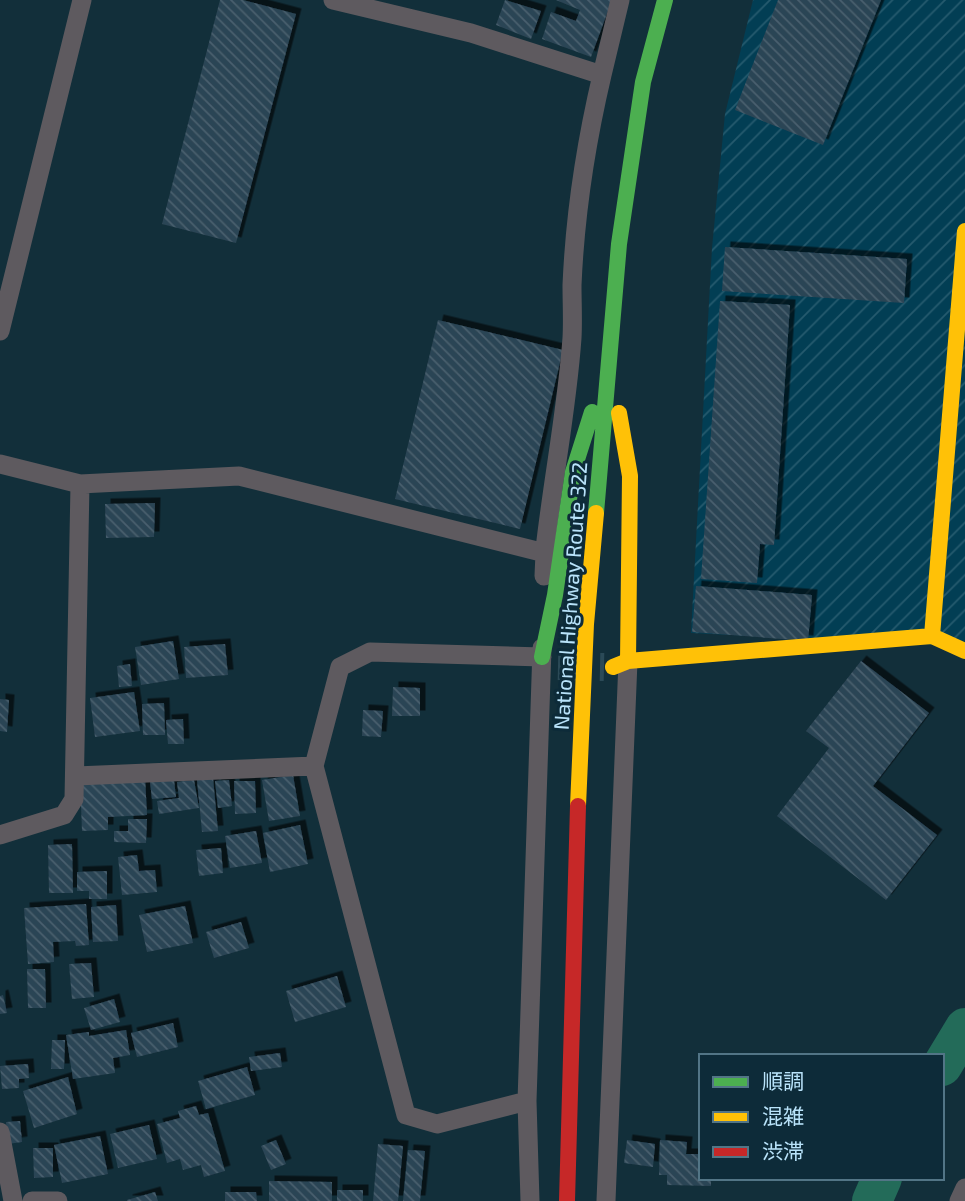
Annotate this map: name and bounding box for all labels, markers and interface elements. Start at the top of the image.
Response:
street label: National Highway Route 322 [548,461,591,731]
legend [699,1054,944,1180]
text: 順調 [762,1068,804,1093]
text: 混雑 [762,1103,804,1128]
text: 渋滞 [762,1138,804,1163]

